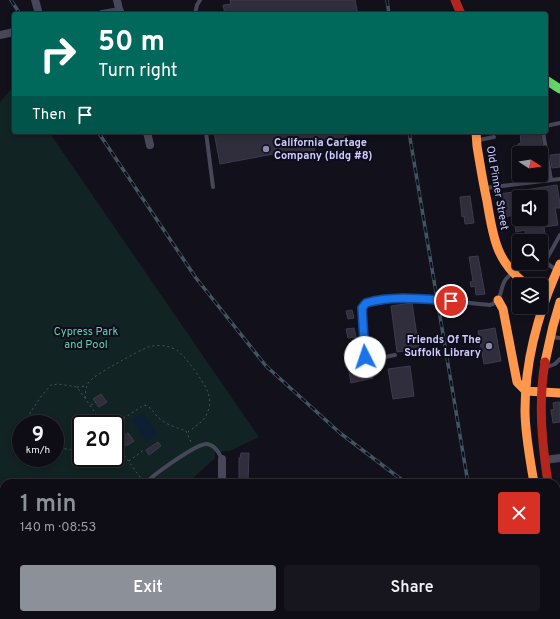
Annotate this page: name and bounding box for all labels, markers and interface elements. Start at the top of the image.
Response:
text: 50 m [98,25,165,61]
icon: right [32,28,84,80]
text: Turn right [98,60,178,83]
icon: arrive [74,104,96,126]
text: Then [32,106,66,125]
place label: California Cartage Company (bldg #8) [274,136,372,163]
marker: California Cartage Company (bldg #8) [261,144,271,154]
street label: Old Pinner Street [483,145,511,231]
north arrow [512,146,548,182]
map controls [512,146,548,314]
button: sound [512,190,548,226]
button: search [512,234,548,270]
button: layers [512,278,548,314]
pin [434,284,468,318]
icon: arrive [440,290,462,312]
park label: Cypress Park and Pool [54,325,118,352]
place label: Friends Of The Suffolk Library [404,333,481,360]
position arrow [344,336,386,378]
marker: Friends Of The Suffolk Library [484,341,494,351]
speed limit sign: 20 [72,415,124,467]
text: 9 [32,423,44,449]
text: km/h [26,444,50,457]
text: 1 min [20,490,77,520]
button: close [498,492,540,534]
text: 140 m · 08:53 [20,520,96,536]
button: Exit [20,565,276,611]
button: Share [284,565,540,611]

